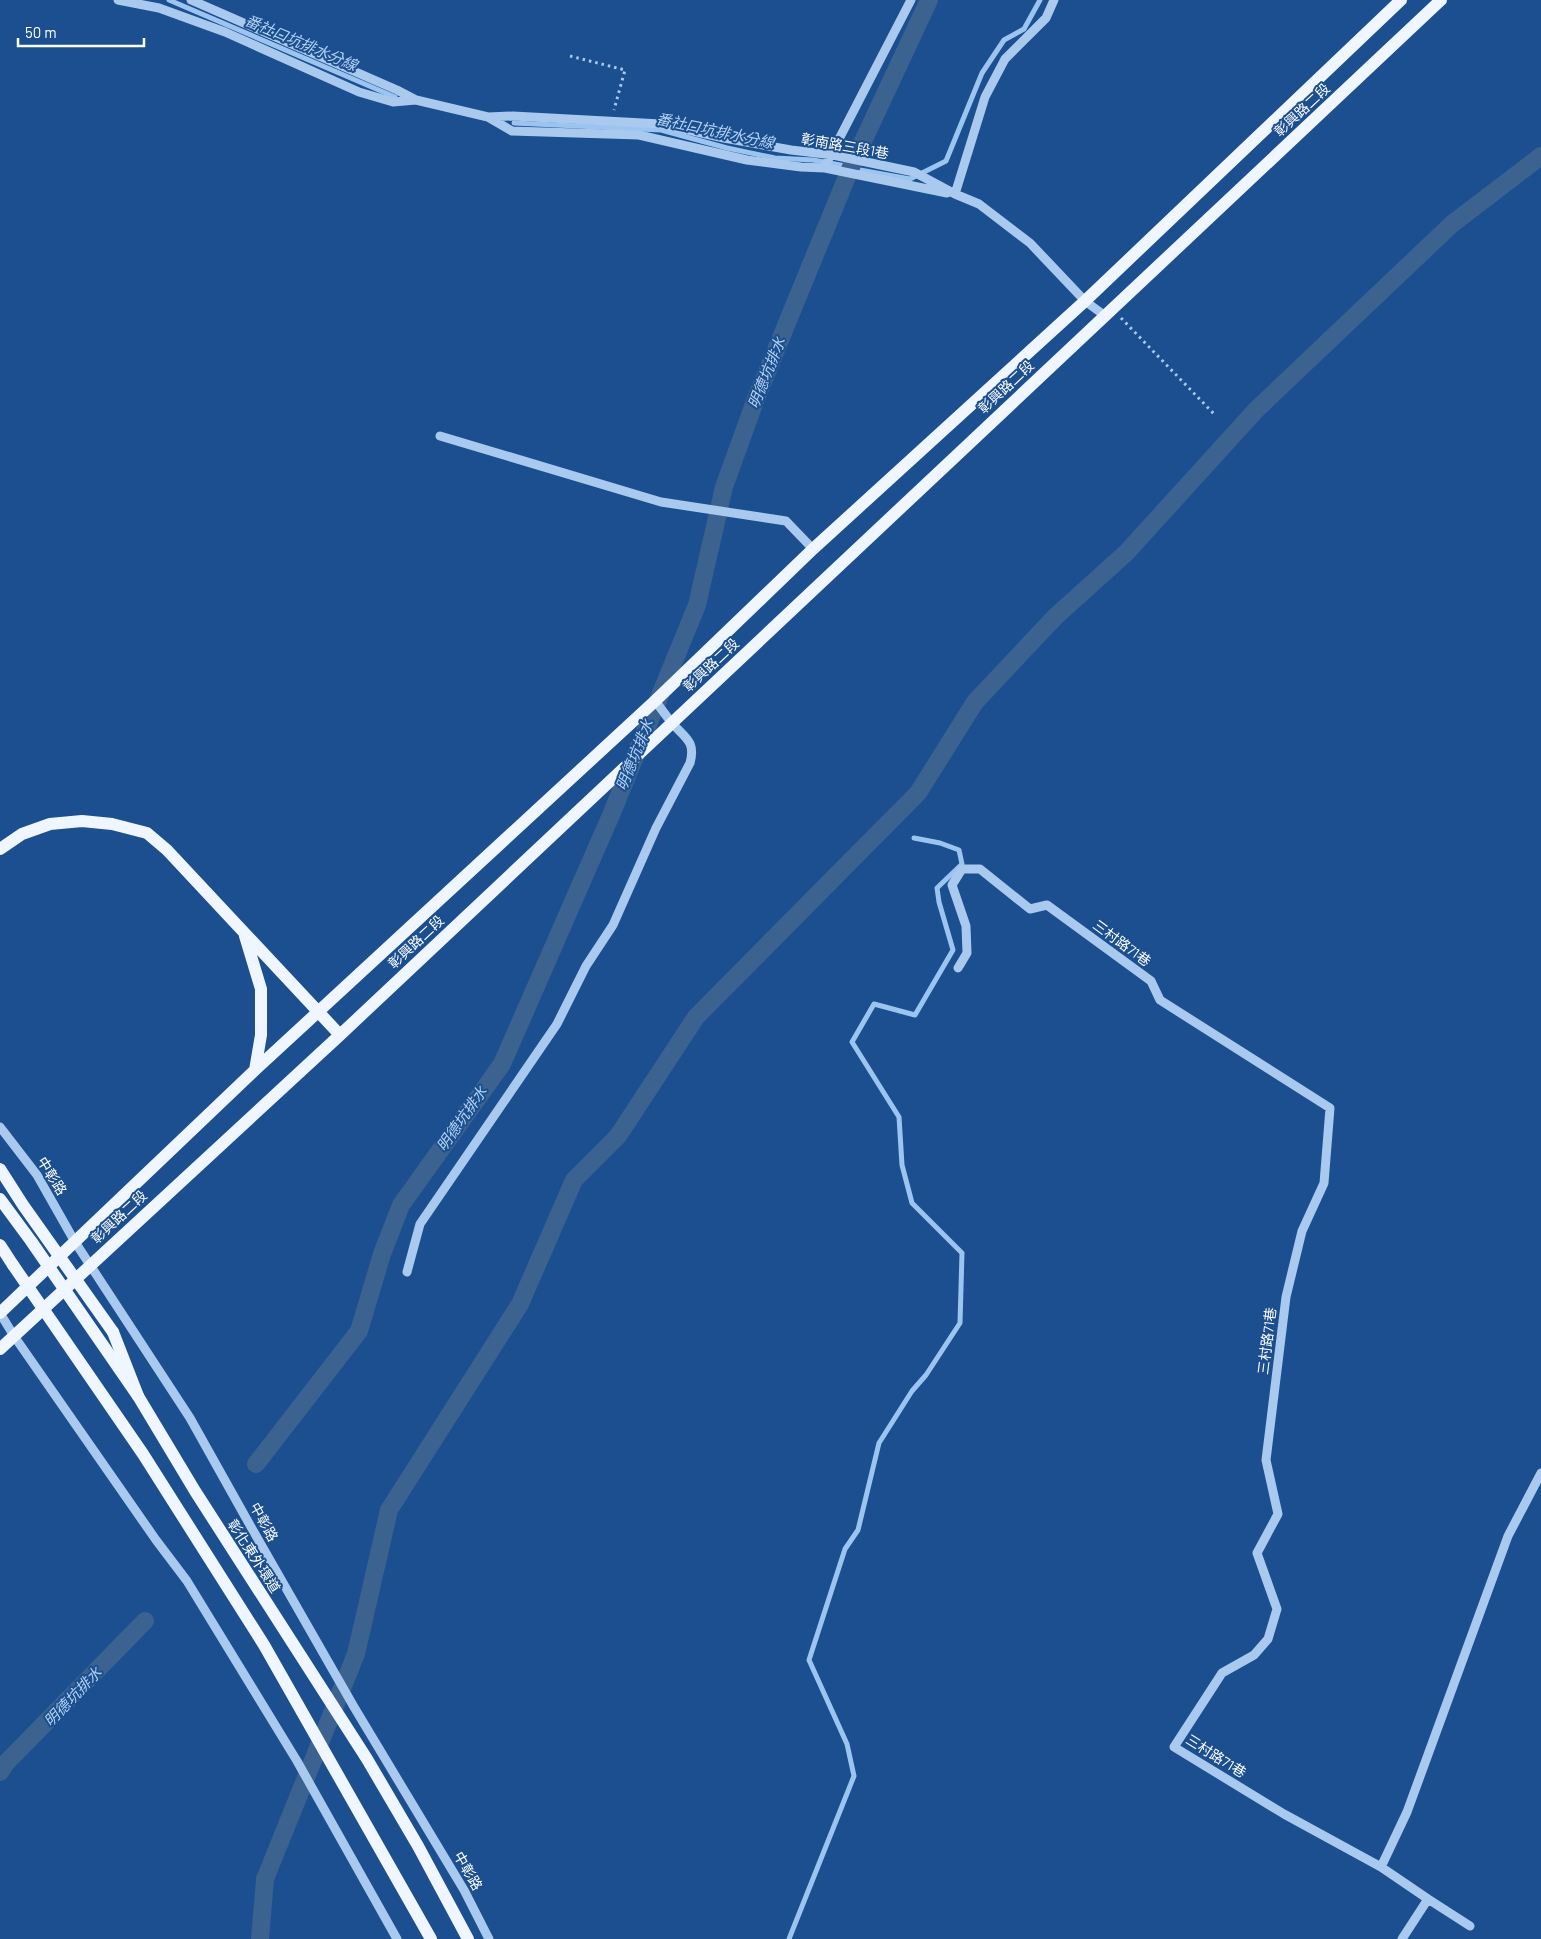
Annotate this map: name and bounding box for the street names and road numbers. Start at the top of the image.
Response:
street label: 彰興路二段 [1270,80,1333,140]
street label: 彰南路三段1巷 [800,129,890,162]
street label: 彰興路二段 [974,357,1037,417]
street label: 彰興路二段 [679,635,742,695]
street label: 彰興路二段 [384,912,447,972]
street label: 三村路71巷 [1090,916,1155,969]
street label: 中彰路 [34,1153,71,1198]
street label: 彰興路二段 [87,1187,150,1247]
street label: 三村路71巷 [1254,1306,1279,1376]
street label: 中彰路 [247,1499,282,1544]
street label: 彰化東外環道 [224,1516,284,1596]
street label: 三村路71巷 [1183,1730,1249,1781]
street label: 中彰路 [451,1848,486,1893]

